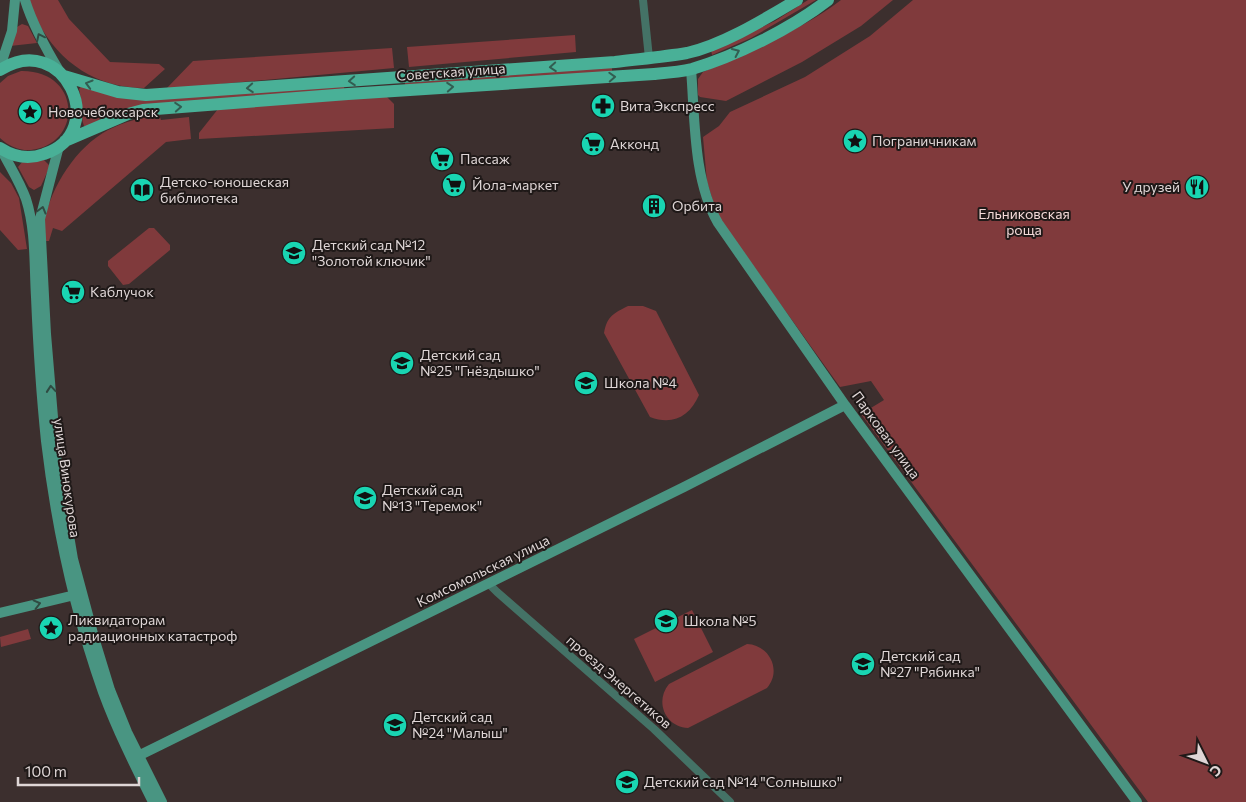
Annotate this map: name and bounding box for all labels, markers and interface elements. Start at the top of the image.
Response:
one-way arrow [36,33,46,42]
one-way arrow [731,47,740,58]
street label: Советская улица [396,59,506,84]
one-way arrow [549,61,557,72]
one-way arrow [609,72,617,83]
one-way arrow [348,75,356,86]
one-way arrow [86,80,94,90]
one-way arrow [447,82,455,93]
one-way arrow [246,83,254,94]
pharmacy icon: Вита Экспресс [590,93,616,119]
place label: Вита Экспресс [620,97,715,114]
place icon: Новочебоксарск [17,99,43,125]
one-way arrow [174,101,182,112]
place label: Новочебоксарск [48,103,159,120]
place icon: Пограничникам [842,128,868,154]
supermarket icon: Акконд [580,131,606,157]
place label: Пограничникам [872,132,977,149]
place label: Акконд [610,135,659,152]
supermarket icon: Пассаж [429,146,455,172]
place label: Пассаж [460,150,510,167]
supermarket icon: Йола-маркет [441,172,467,198]
place label: Детско-юношеская библиотека [160,173,289,206]
restaurant icon: У друзей [1184,174,1210,200]
place label: Йола-маркет [472,176,559,193]
library icon: Детско-юношеская библиотека [129,177,155,203]
place label: У друзей [1122,178,1180,195]
building icon: Орбита [641,193,667,219]
place label: Орбита [672,197,722,214]
park label: Ельниковская роща [978,205,1070,238]
one-way arrow [36,206,47,214]
place label: Детский сад №12 "Золотой ключик" [312,236,431,269]
school or university icon: Детский сад №12 "Золотой ключик" [281,240,307,266]
supermarket icon: Каблучок [60,279,86,305]
place label: Каблучок [90,283,154,300]
place label: Детский сад №25 "Гнёздышко" [420,346,540,379]
school or university icon: Детский сад №25 "Гнёздышко" [389,350,415,376]
school or university icon: Школа №4 [573,370,599,396]
place label: Школа №4 [604,374,677,391]
one-way arrow [46,385,57,393]
street label: Парковая улица [849,387,924,482]
street label: улица Винокурова [51,417,84,539]
place label: Детский сад №13 "Теремок" [382,481,482,514]
school or university icon: Детский сад №13 "Теремок" [352,485,378,511]
street label: Комсомольская улица [413,531,552,610]
one-way arrow [32,599,41,610]
school or university icon: Школа №5 [653,608,679,634]
place label: Ликвидаторам радиационных катастроф [68,611,237,644]
place label: Школа №5 [684,612,757,629]
place icon: Ликвидаторам радиационных катастроф [38,615,64,641]
street label: проезд Энергетиков [563,631,675,732]
place label: Детский сад №27 "Рябинка" [880,647,980,680]
school or university icon: Детский сад №27 "Рябинка" [850,651,876,677]
place label: Детский сад №24 "Малыш" [412,708,508,741]
school or university icon: Детский сад №24 "Малыш" [382,712,408,738]
north arrow [1181,737,1231,787]
scale bar [18,754,139,786]
text: 100 m [25,762,67,780]
text: С [1207,762,1226,780]
school or university icon: Детский сад №14 "Солнышко" [614,769,640,795]
place label: Детский сад №14 "Солнышко" [644,773,842,790]

